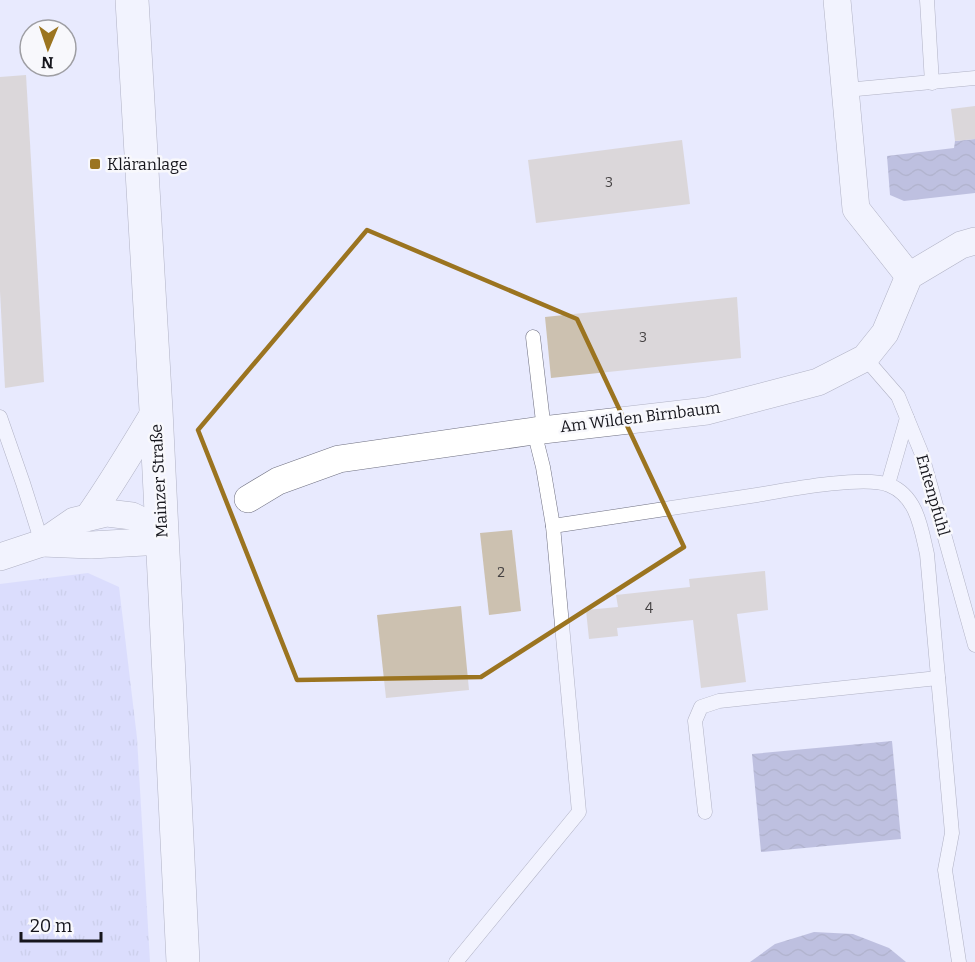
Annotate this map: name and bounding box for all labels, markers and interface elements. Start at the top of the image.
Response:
north arrow [18,18,78,78]
text: N [41,53,54,72]
place label: Kläranlage [107,155,188,174]
marker: Kläranlage [88,157,102,171]
house number: 3 [605,174,613,191]
house number: 3 [639,329,647,346]
street label: Am Wilden Birnbaum [559,398,721,436]
street label: Mainzer Straße [147,424,171,538]
street label: Entenpfuhl [912,452,954,538]
house number: 2 [497,564,505,581]
house number: 4 [645,600,653,617]
scale bar [21,905,100,943]
text: 20 m [30,915,72,937]

